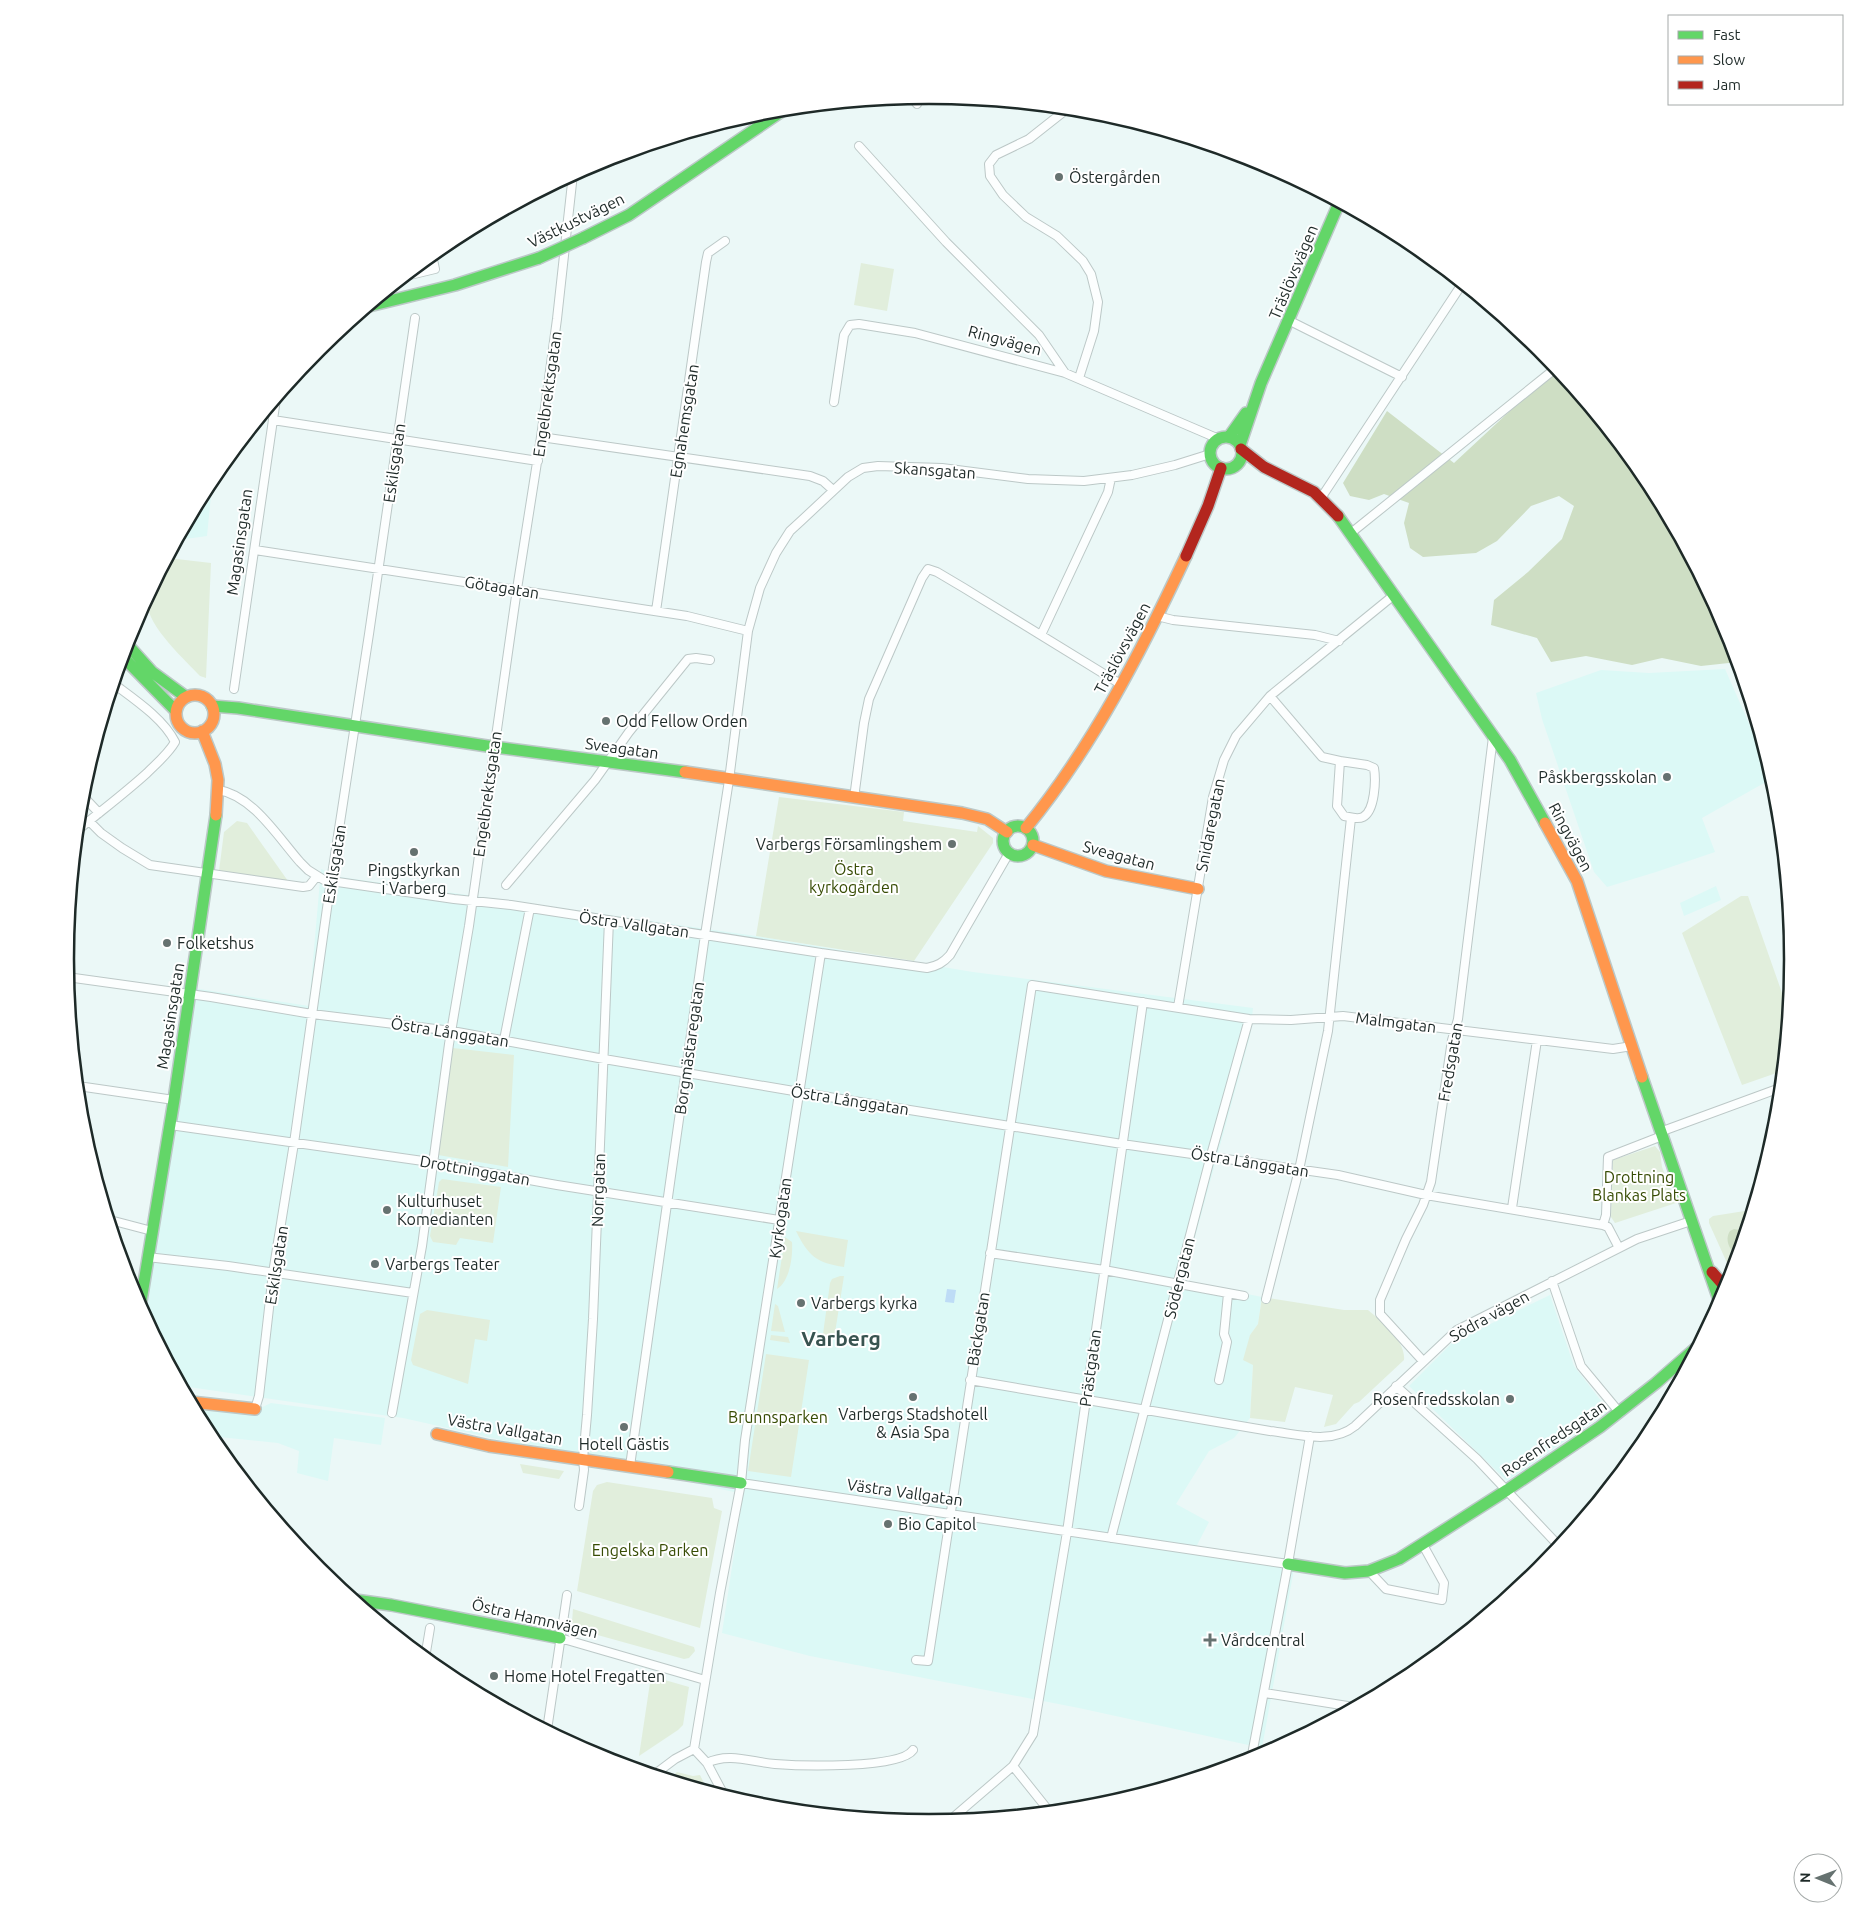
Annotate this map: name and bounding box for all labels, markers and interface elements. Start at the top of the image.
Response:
legend [1668,15,1843,105]
text: Fast [1713,26,1741,43]
text: Slow [1713,51,1746,68]
text: Jam [1713,76,1741,93]
place label: Östergården [1069,168,1160,186]
marker: Östergården [1053,171,1065,183]
street label: Västkustvägen [525,189,627,251]
street label: Träslövsvägen [1265,222,1321,322]
street label: Ringvägen [966,322,1044,358]
street label: Engelbrektsgatan [529,330,565,458]
street label: Egnahemsgatan [666,363,702,479]
street label: Eskilsgatan [380,422,408,504]
street label: Skansgatan [894,458,976,482]
street label: Magasinsgatan [223,488,255,596]
street label: Götagatan [463,572,541,602]
street label: Träslövsvägen [1090,599,1154,697]
place label: Odd Fellow Orden [616,712,748,730]
marker: Odd Fellow Orden [600,715,612,727]
street label: Engelbrektsgatan [469,730,505,858]
street label: Sveagatan [584,734,660,762]
place label: Påskbergsskolan [1538,768,1657,786]
marker: Påskbergsskolan [1661,771,1673,783]
street label: Snidaregatan [1192,777,1228,873]
street label: Ringvägen [1545,799,1597,875]
street label: Eskilsgatan [319,823,349,905]
place label: Varbergs Församlingshem [756,835,942,853]
street label: Sveagatan [1081,837,1157,873]
marker: Varbergs Församlingshem [946,838,958,850]
marker: Pingstkyrkan i Varberg [408,846,420,858]
park label: Östra kyrkogården [809,860,899,896]
place label: Pingstkyrkan i Varberg [368,861,460,897]
street label: Östra Vallgatan [578,907,690,941]
place label: Folketshus [177,934,254,952]
marker: Folketshus [161,937,173,949]
street label: Magasinsgatan [153,961,187,1071]
street label: Borgmästaregatan [671,980,707,1116]
street label: Malmgatan [1355,1008,1437,1036]
street label: Östra Långgatan [390,1014,510,1050]
street label: Fredsgatan [1434,1021,1466,1103]
street label: Östra Långgatan [790,1082,910,1118]
street label: Östra Långgatan [1190,1144,1310,1180]
street label: Drottninggatan [418,1151,532,1189]
street label: Norrgatan [588,1153,608,1227]
park label: Drottning Blankas Plats [1592,1168,1686,1204]
street label: Kyrkogatan [765,1176,795,1260]
place label: Kulturhuset Komedianten [397,1192,493,1228]
marker: Kulturhuset Komedianten [381,1204,393,1216]
street label: Eskilsgatan [261,1224,291,1306]
street label: Södergatan [1160,1236,1198,1320]
place label: Varbergs Teater [385,1255,500,1273]
marker: Varbergs Teater [369,1258,381,1270]
street label: Södra vägen [1446,1287,1532,1345]
street label: Bäckgatan [963,1291,993,1367]
place label: Varbergs kyrka [811,1294,917,1312]
marker: Varbergs kyrka [795,1297,807,1309]
district label: Varberg [801,1326,881,1350]
street label: Prästgatan [1076,1328,1104,1408]
place label: Rosenfredsskolan [1373,1390,1500,1408]
marker: Varbergs Stadshotell & Asia Spa [907,1391,919,1403]
marker: Rosenfredsskolan [1504,1393,1516,1405]
street label: Rosenfredsgatan [1498,1396,1610,1480]
place label: Varbergs Stadshotell & Asia Spa [838,1405,988,1441]
park label: Brunnsparken [728,1408,828,1426]
street label: Västra Vallgatan [446,1410,564,1448]
marker: Hotell Gästis [618,1421,630,1433]
place label: Hotell Gästis [579,1435,669,1453]
street label: Västra Vallgatan [846,1475,964,1509]
place label: Bio Capitol [898,1515,976,1533]
marker: Bio Capitol [882,1518,894,1530]
park label: Engelska Parken [592,1541,708,1559]
street label: Östra Hamnvägen [470,1595,600,1641]
place label: Vårdcentral [1221,1631,1305,1649]
marker: Vårdcentral [1203,1633,1217,1647]
place label: Home Hotel Fregatten [504,1667,665,1685]
marker: Home Hotel Fregatten [488,1670,500,1682]
north arrow [1793,1853,1843,1903]
text: N [1797,1872,1813,1883]

